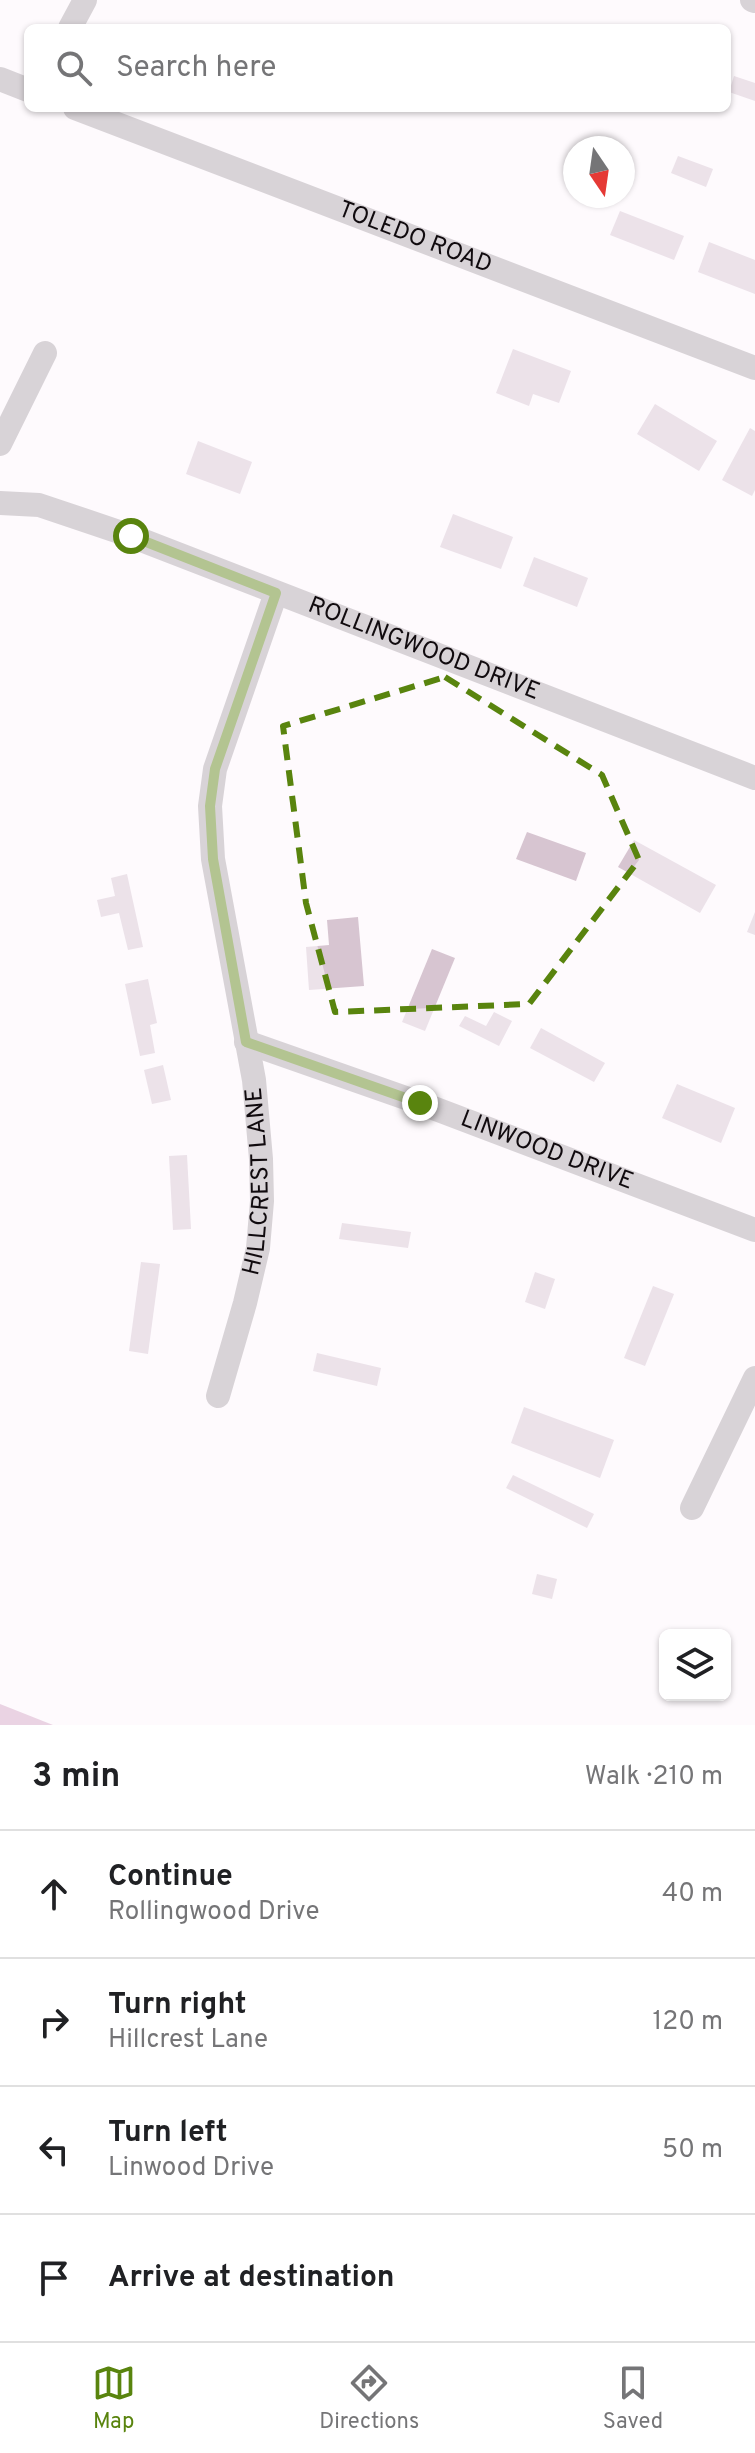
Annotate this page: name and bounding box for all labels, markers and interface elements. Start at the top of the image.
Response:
search box [24,24,731,112]
icon: search [52,46,96,90]
text: Search here [116,50,276,87]
north arrow [563,136,635,208]
street label: TOLEDO ROAD [334,195,496,281]
route start [113,518,149,554]
street label: ROLLINGWOOD DRIVE [304,591,544,708]
route end [402,1085,438,1121]
street label: HILLCREST LANE [237,1086,277,1279]
street label: LINWOOD DRIVE [456,1105,637,1197]
map controls [659,1629,731,1701]
button: layers [659,1629,731,1701]
text: 3 min [32,1756,120,1799]
text: Walk · 210 m [585,1761,723,1794]
text: Continue [108,1859,233,1896]
icon: ahead [32,1872,76,1916]
text: 40 m [662,1878,723,1911]
text: Rollingwood Drive [108,1896,320,1929]
text: Turn right [108,1987,246,2024]
icon: right [32,2000,76,2044]
text: 120 m [653,2006,723,2039]
text: Hillcrest Lane [108,2024,268,2057]
text: Turn left [108,2115,228,2152]
icon: left [32,2128,76,2172]
text: 50 m [662,2134,723,2167]
text: Linwood Drive [108,2152,274,2185]
icon: arrive [32,2256,76,2300]
text: Arrive at destination [108,2260,394,2297]
tab: Map [92,2361,136,2436]
tab: Directions [319,2361,419,2436]
tab: Saved [603,2361,663,2436]

